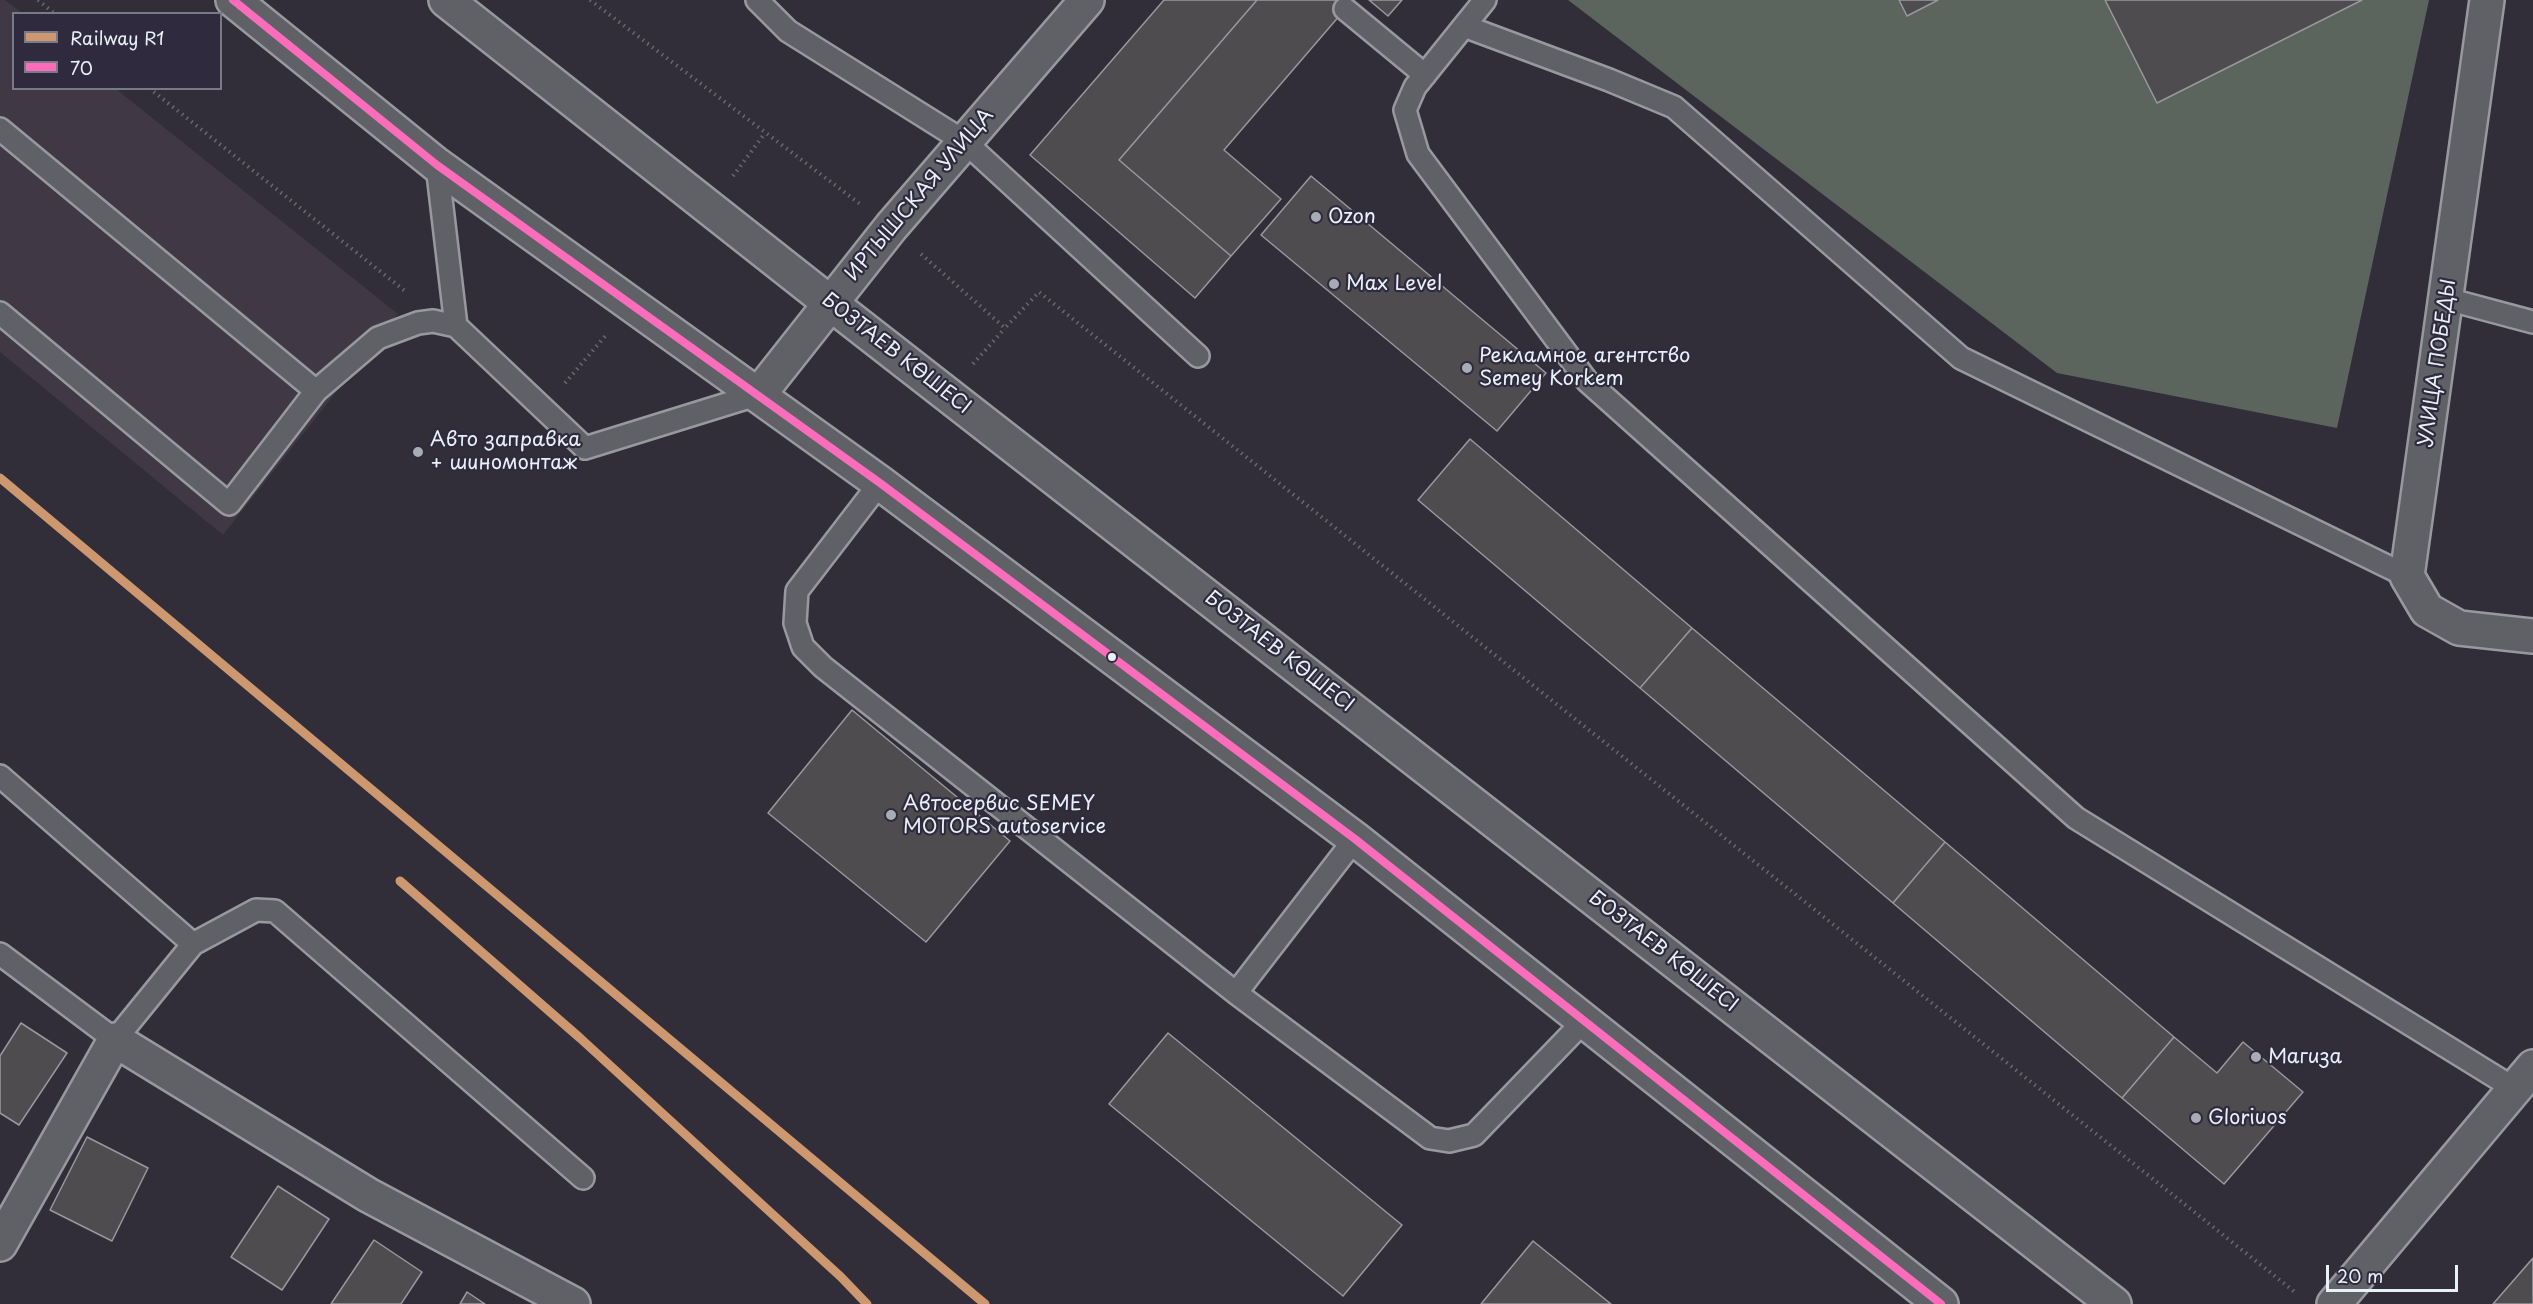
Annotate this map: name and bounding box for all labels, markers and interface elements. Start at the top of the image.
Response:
legend [12,12,222,90]
text: Railway R1 [70,24,164,51]
text: 70 [70,54,93,81]
street label: ИРТЫШСКАЯ УЛИЦА [841,104,999,286]
place label: Ozon [1328,205,1376,229]
marker: Ozon [1309,210,1323,224]
place label: Max Level [1346,272,1442,296]
marker: Max Level [1327,277,1341,291]
street label: УЛИЦА ПОБЕДЫ [2414,277,2462,449]
street label: БОЗТАЕВ КӨШЕСІ [817,288,975,420]
place label: Рекламное агентство Semey Korkem [1479,344,1690,391]
marker: Рекламное агентство Semey Korkem [1460,361,1474,375]
place label: Авто заправка + шиномонтаж [430,428,581,475]
marker: Авто заправка + шиномонтаж [411,445,425,459]
street label: БОЗТАЕВ КӨШЕСІ [1200,586,1358,718]
unlabelled marker [1106,651,1118,663]
place label: Автосервис SEMEY MOTORS autoservice [903,792,1106,839]
marker: Автосервис SEMEY MOTORS autoservice [884,808,898,822]
street label: БОЗТАЕВ КӨШЕСІ [1584,886,1742,1018]
place label: Магиза [2268,1045,2342,1069]
marker: Магиза [2249,1050,2263,1064]
place label: Gloriuos [2208,1106,2287,1130]
marker: Gloriuos [2189,1111,2203,1125]
scale bar [2329,1253,2461,1291]
text: 20 m [2337,1262,2383,1289]

